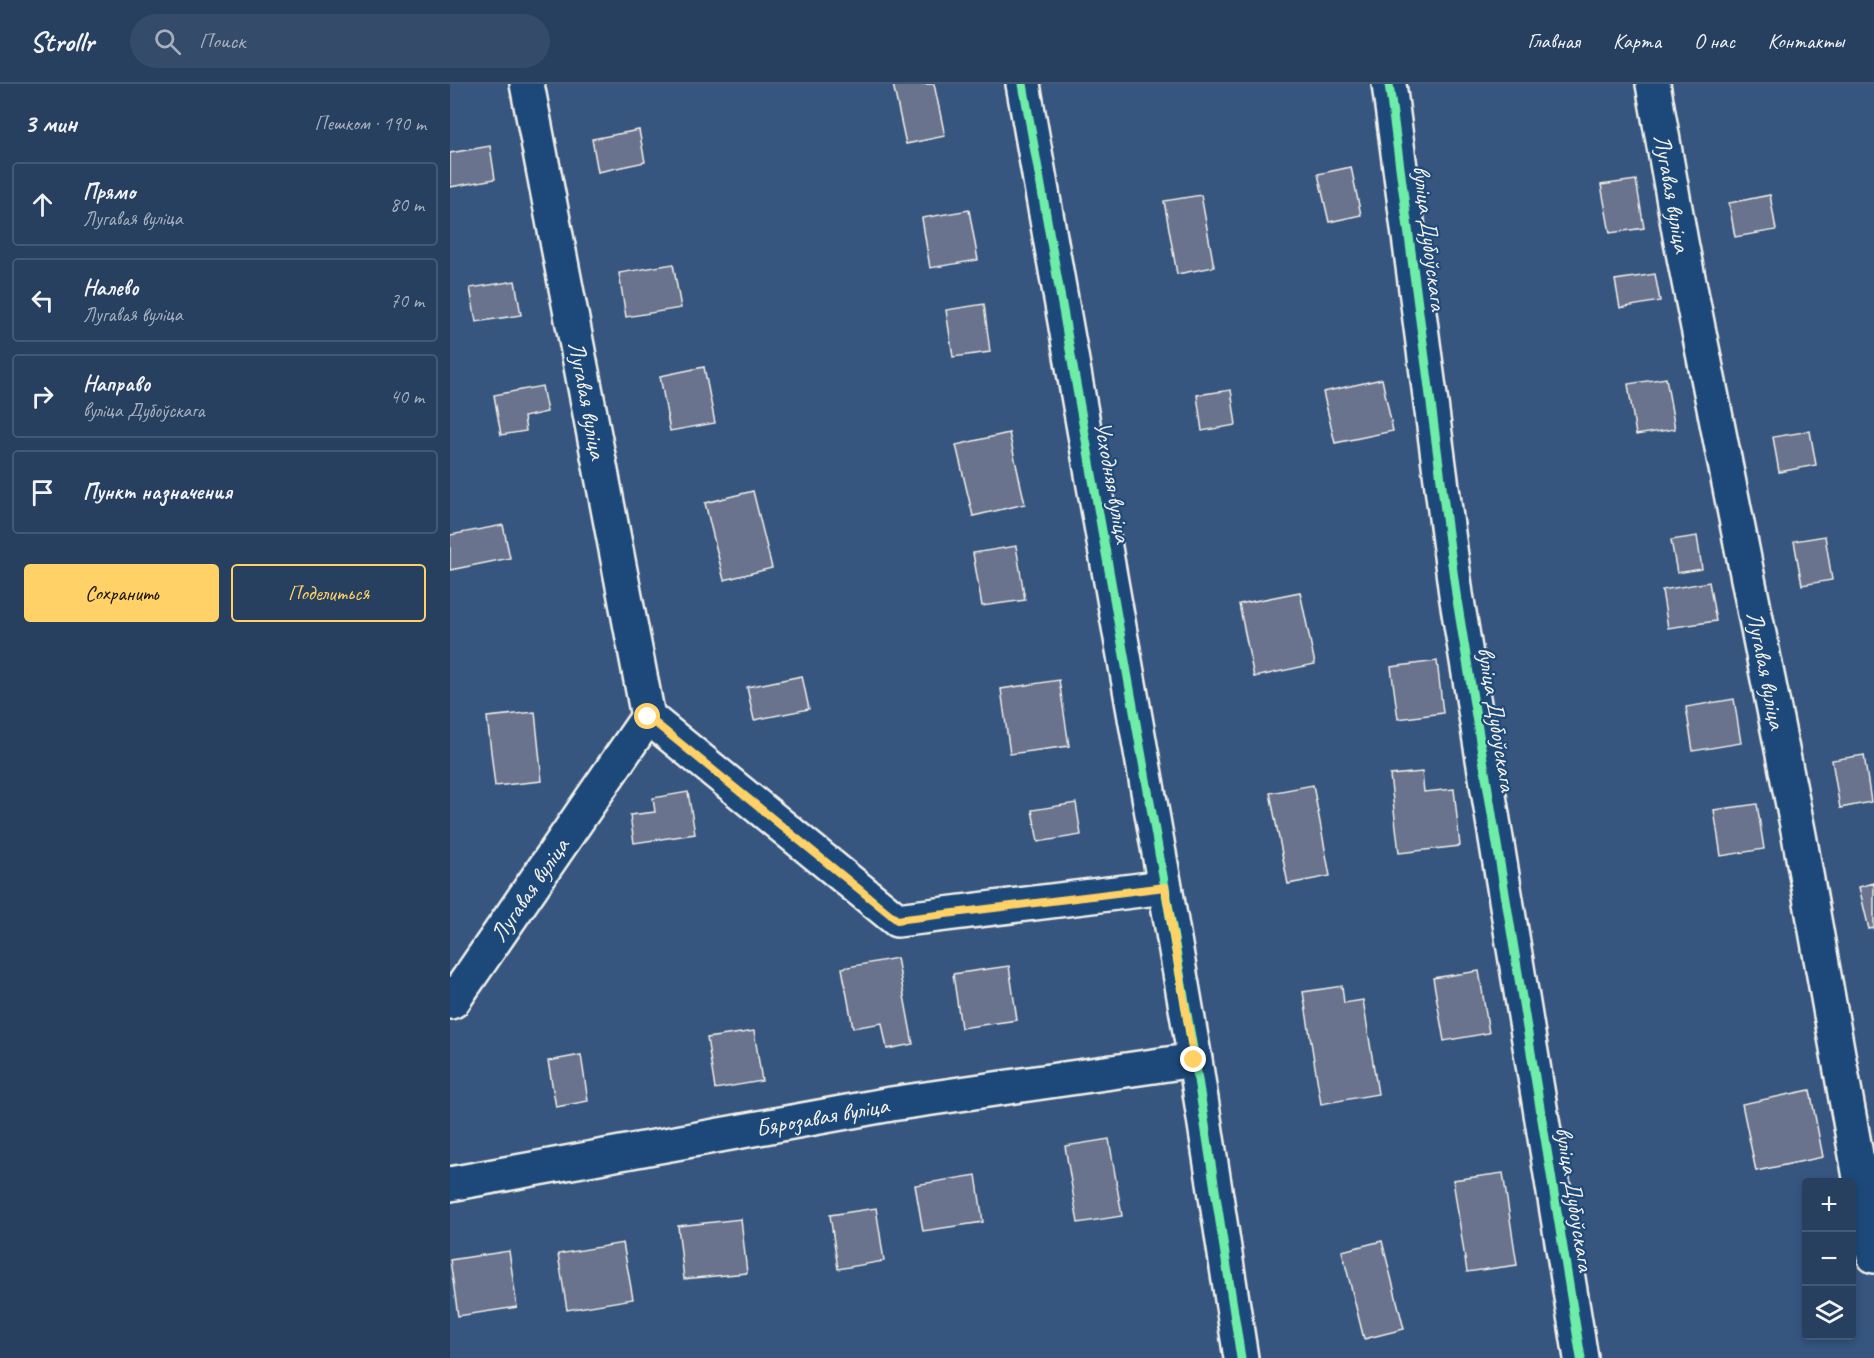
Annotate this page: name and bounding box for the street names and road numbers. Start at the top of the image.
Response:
street label: Лугавая вуліца [1647,132,1698,256]
street label: вуліца Дубоўскага [1406,164,1454,314]
street label: Лугавая вуліца [562,339,614,463]
street label: Усходняя вуліца [1088,419,1139,546]
street label: Лугавая вуліца [1740,609,1793,733]
street label: вуліца Дубоўскага [1471,645,1523,795]
street label: Лугавая вуліца [483,831,576,948]
street label: Бярозавая вуліца [753,1090,892,1143]
street label: вуліца Дубоўскага [1549,1125,1601,1275]

